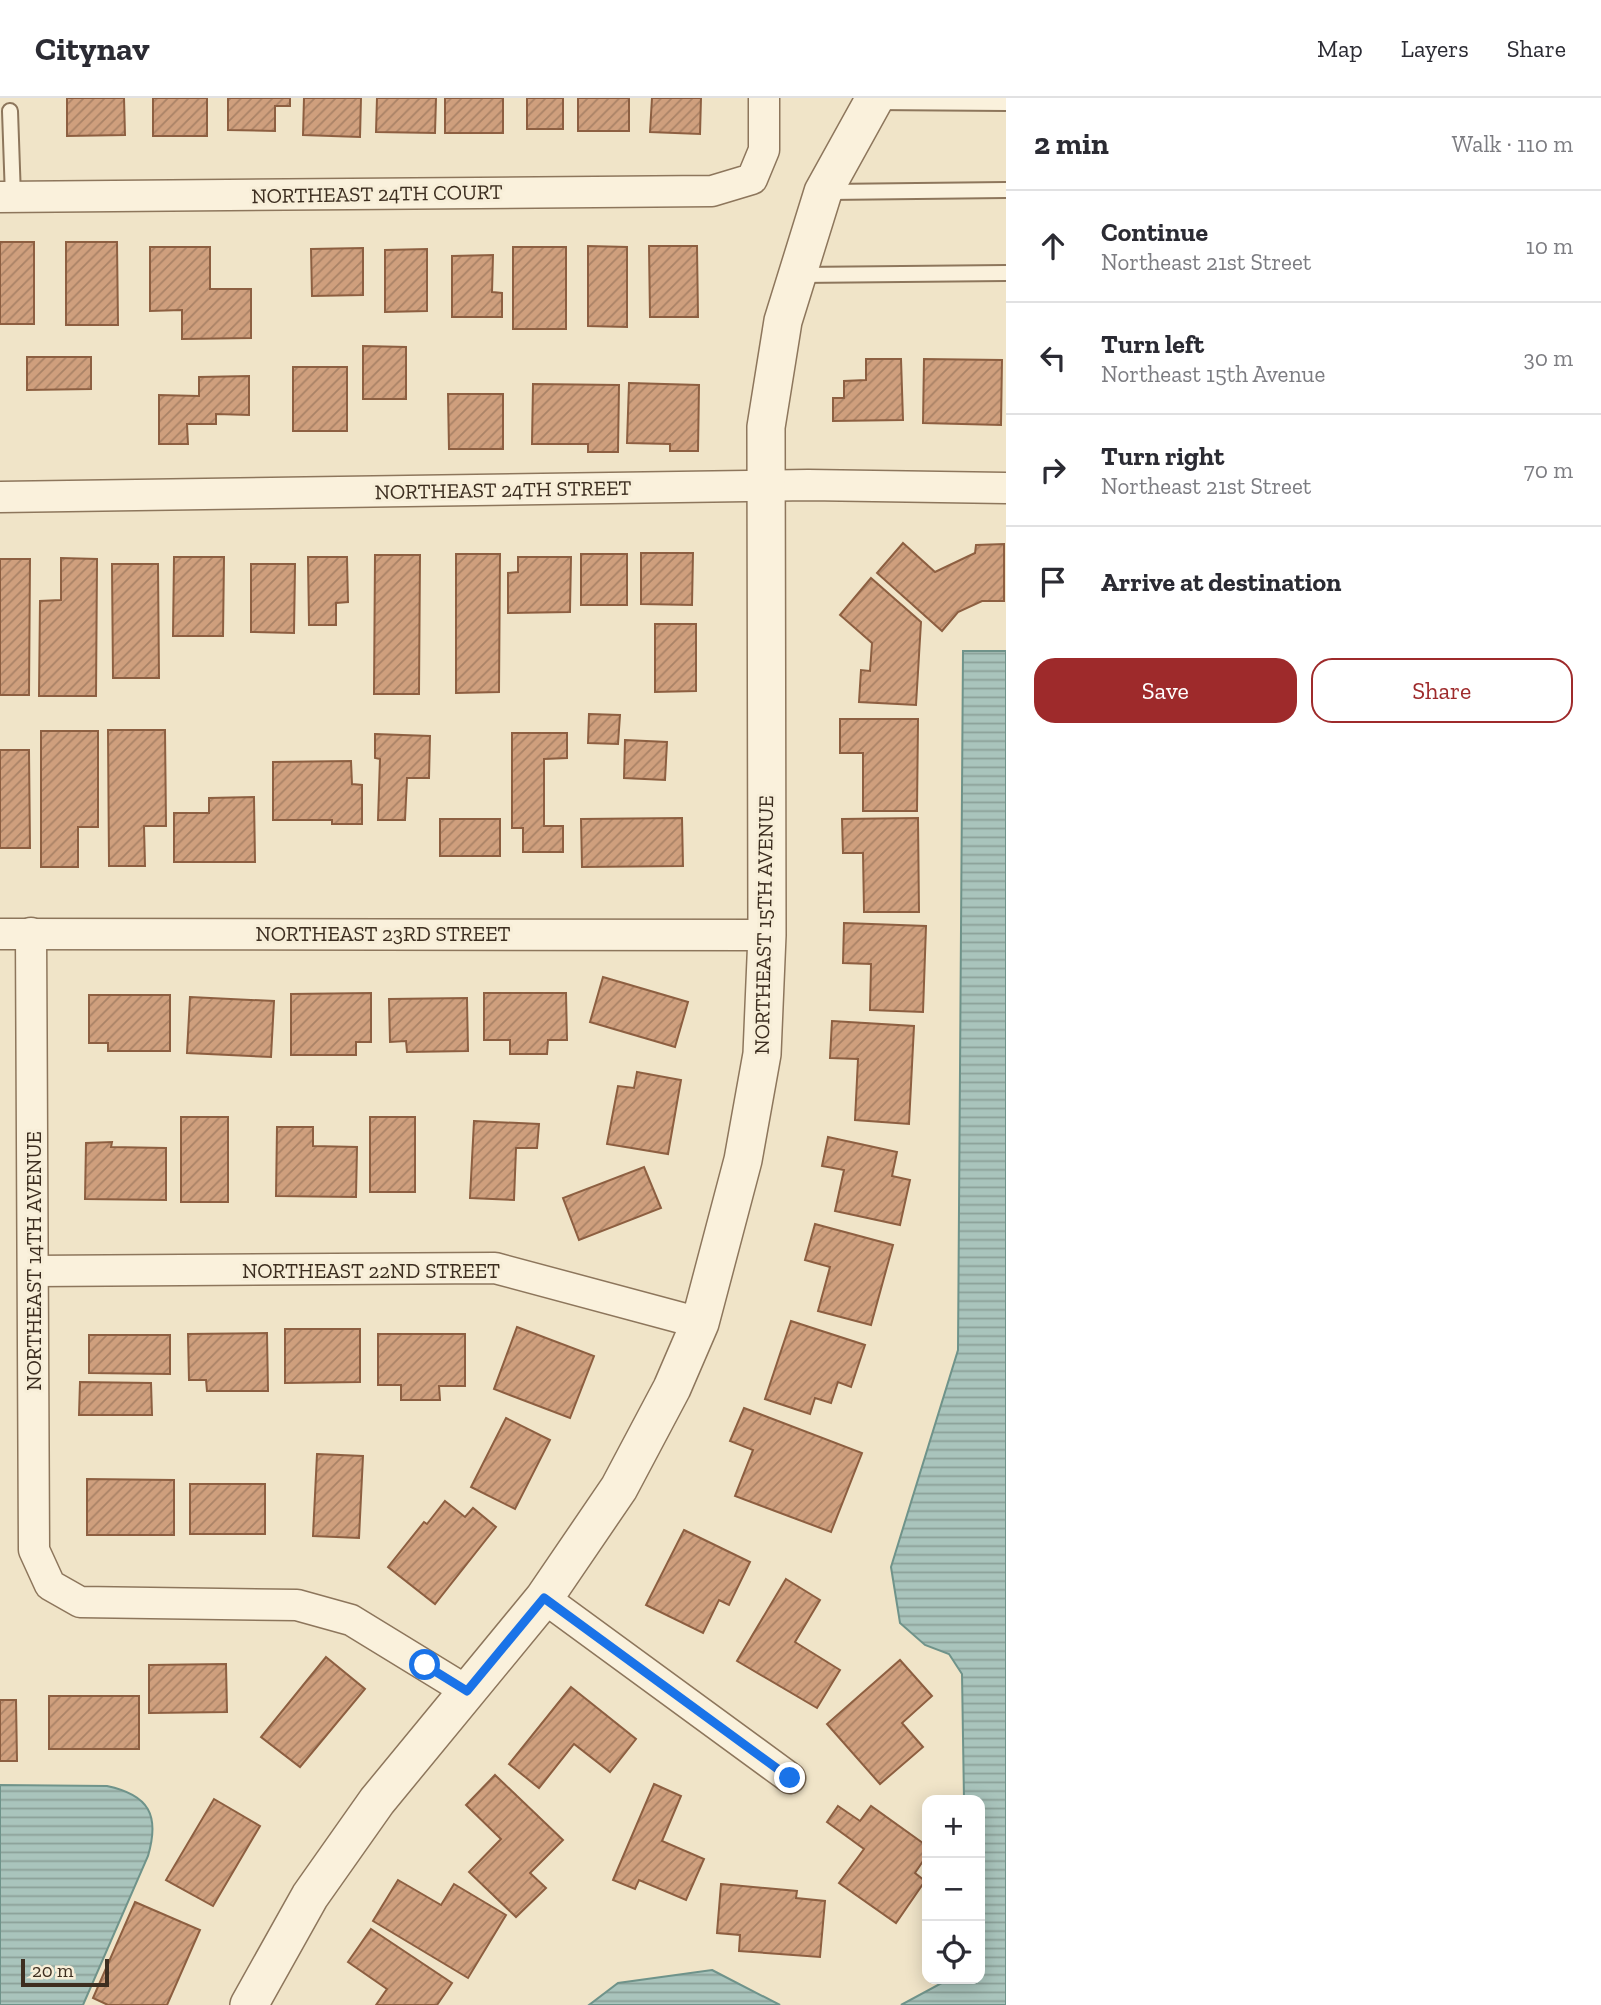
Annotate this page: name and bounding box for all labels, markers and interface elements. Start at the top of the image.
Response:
text: Citynav [35,29,150,68]
text: Map [1317,34,1363,63]
text: Layers [1401,34,1469,63]
text: Share [1507,34,1566,63]
text: 2 min [1034,126,1109,162]
text: Walk · 110 m [1452,130,1573,158]
street label: NORTHEAST 24TH COURT [251,179,503,208]
text: Continue [1101,216,1208,248]
icon: ahead [1034,227,1072,265]
text: 10 m [1526,232,1573,260]
text: Northeast 21st Street [1101,248,1311,276]
text: Turn left [1101,328,1204,360]
icon: left [1034,339,1072,377]
text: 30 m [1523,344,1573,372]
text: Northeast 15th Avenue [1101,360,1325,388]
text: Turn right [1101,440,1224,472]
icon: right [1034,451,1072,489]
text: 70 m [1524,456,1573,484]
text: Northeast 21st Street [1101,472,1311,500]
street label: NORTHEAST 24TH STREET [374,475,632,504]
icon: arrive [1034,563,1072,601]
text: Arrive at destination [1101,566,1341,598]
button: Save [1034,658,1297,723]
button: Share [1311,658,1573,723]
street label: NORTHEAST 15TH AVENUE [749,795,778,1055]
street label: NORTHEAST 23RD STREET [255,921,511,946]
street label: NORTHEAST 14TH AVENUE [21,1131,46,1391]
street label: NORTHEAST 22ND STREET [242,1258,500,1283]
route start [409,1649,440,1680]
route end [774,1762,805,1793]
map controls [922,1795,985,1984]
button: + [922,1795,985,1858]
button: − [922,1858,985,1921]
button: locate [922,1921,985,1984]
scale bar [21,1956,108,1988]
text: 20 m [32,1959,73,1982]

